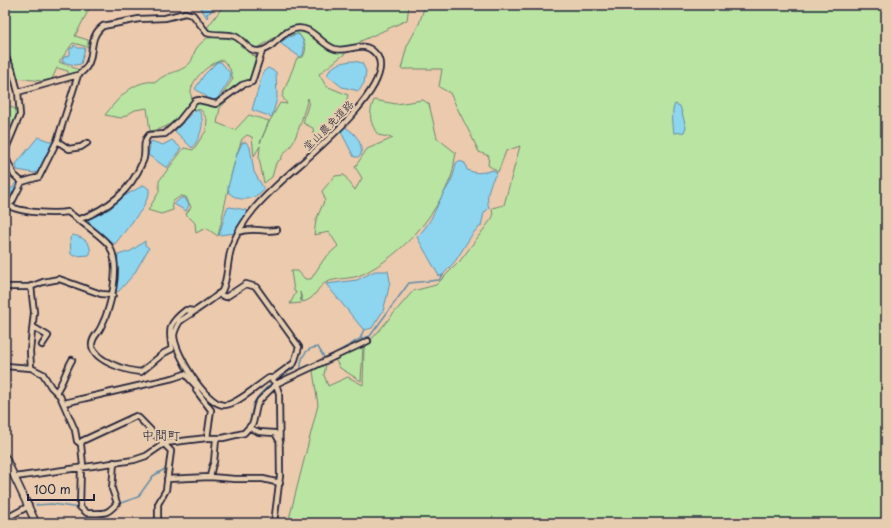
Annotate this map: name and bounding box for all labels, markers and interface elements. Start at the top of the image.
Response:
street label: 堂山農免道路 [299,96,357,154]
district label: 中間町 [141,425,181,444]
scale bar [28,476,94,502]
text: 100 m [34,480,71,498]

